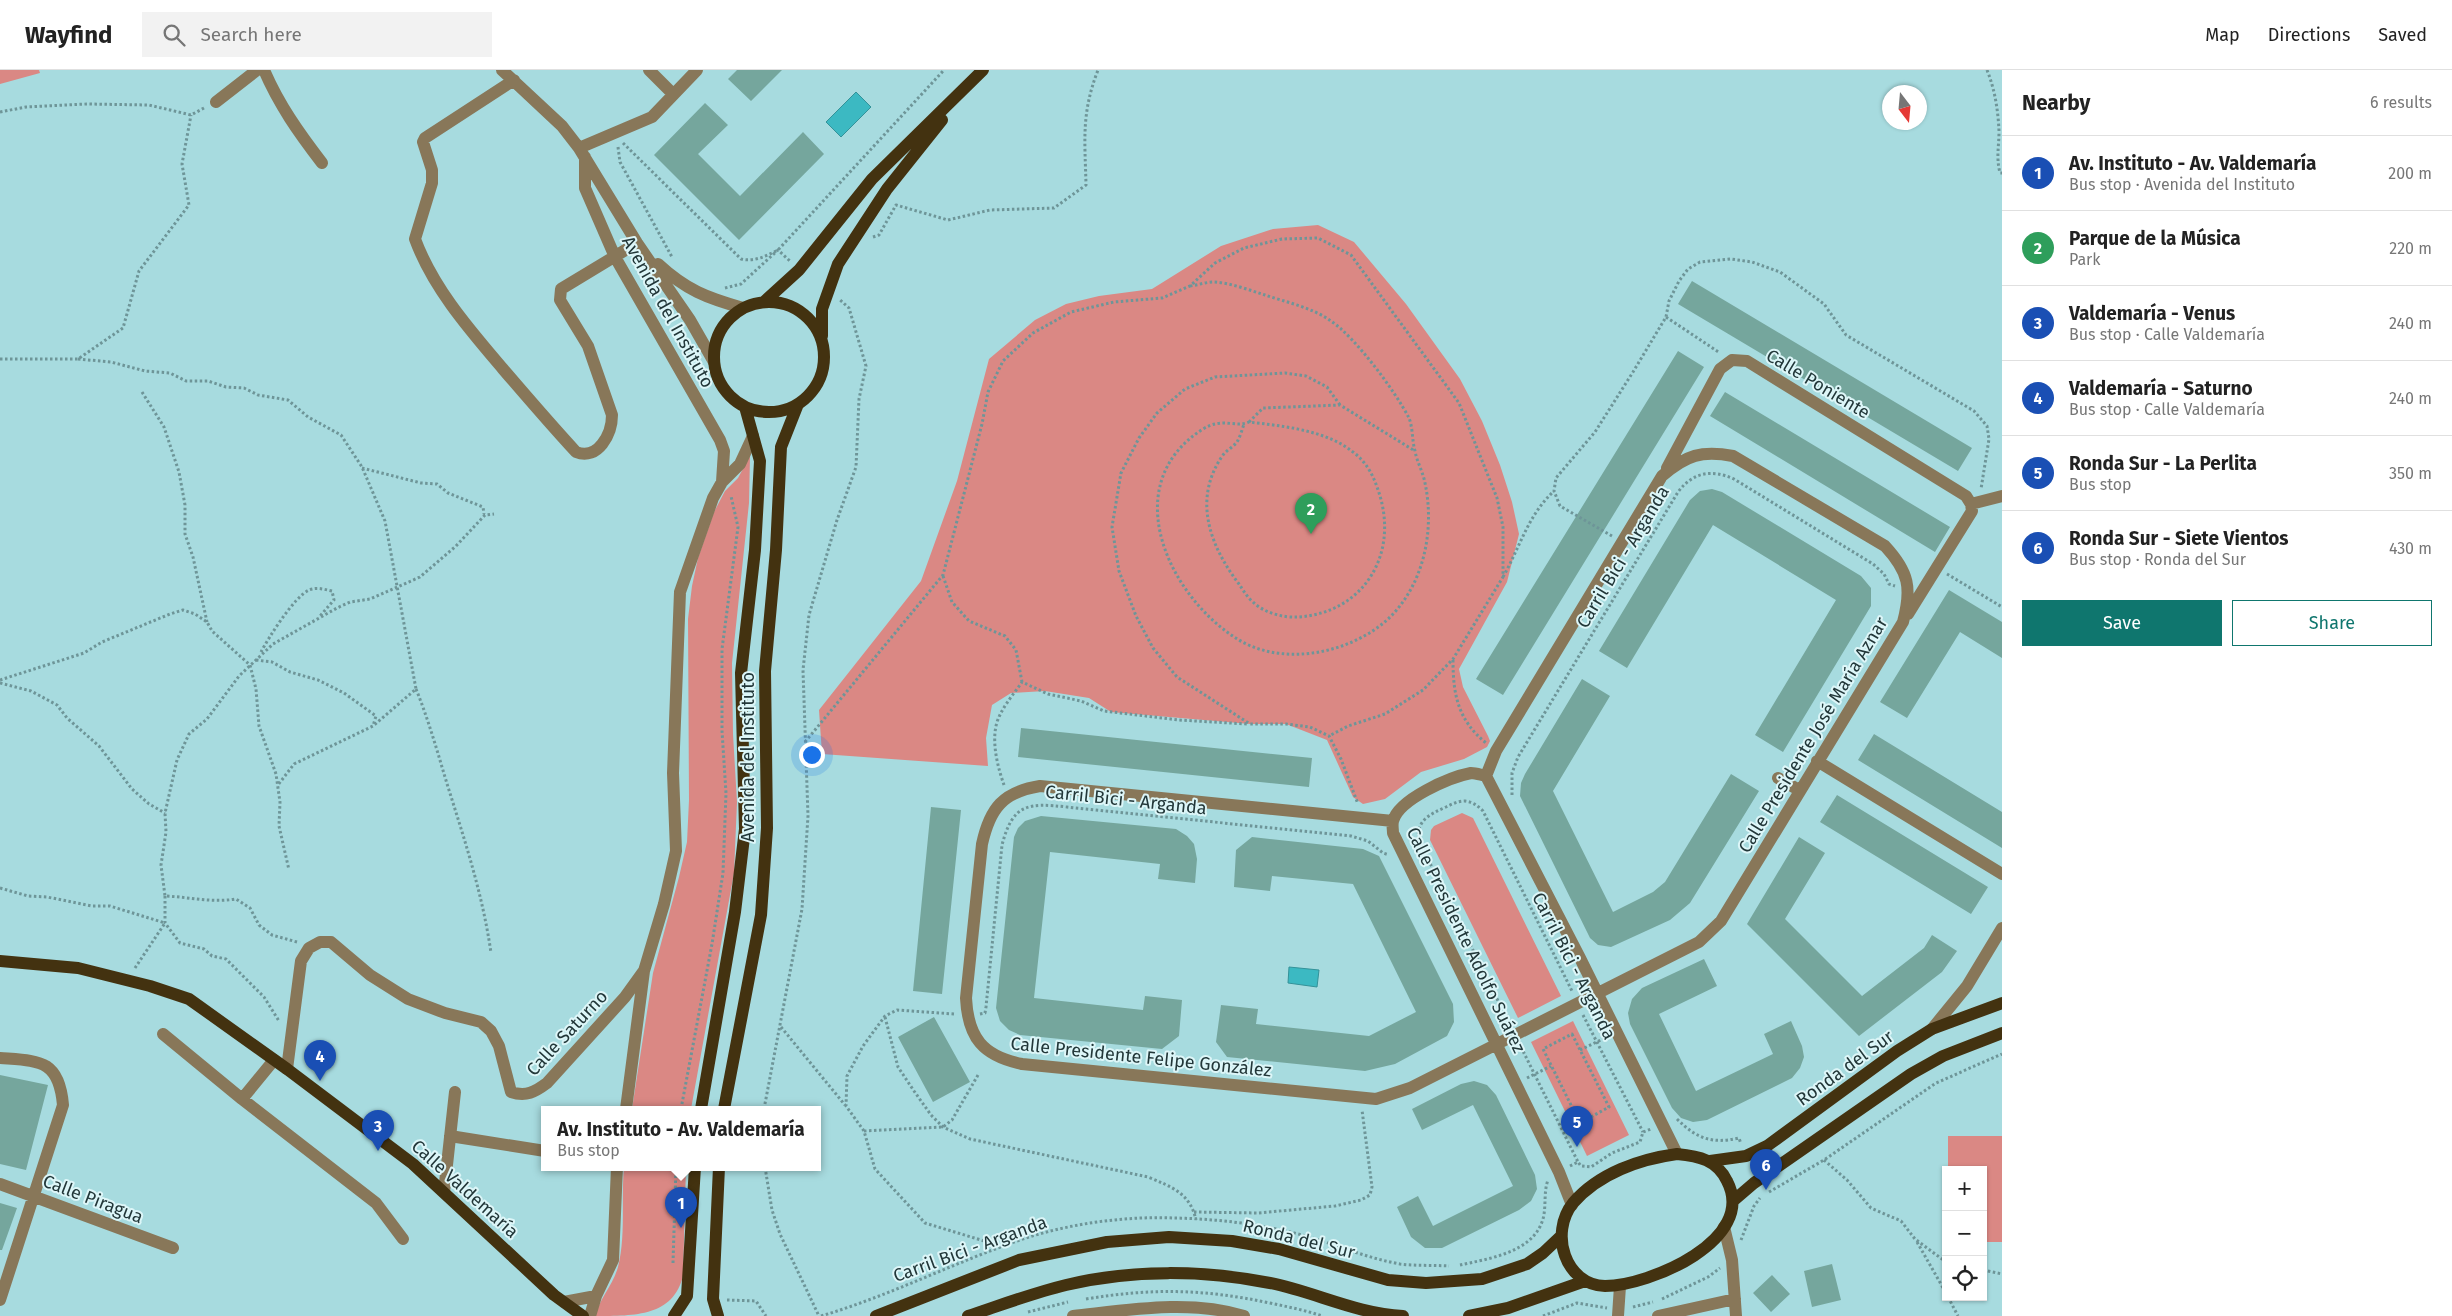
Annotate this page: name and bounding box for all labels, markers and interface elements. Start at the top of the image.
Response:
search box [142,12,492,57]
text: Wayfind [25,21,112,49]
icon: search [160,21,188,49]
text: Search here [200,23,302,46]
text: Map [2205,24,2240,46]
text: Directions [2268,24,2350,46]
text: Saved [2378,24,2427,46]
north arrow [1882,85,1927,130]
text: Nearby [2022,90,2090,116]
text: 6 results [2370,93,2432,112]
text: Av. Instituto - Av. Valdemaría [2069,152,2317,175]
text: 1 [2034,164,2042,183]
text: 200 m [2388,164,2432,183]
text: Bus stop · Avenida del Instituto [2069,175,2295,194]
text: Parque de la Música [2069,227,2241,250]
street label: Avenida del Instituto [617,232,719,392]
text: 2 [2034,239,2042,258]
text: 220 m [2389,239,2432,258]
text: Park [2069,250,2101,269]
text: Valdemaría - Venus [2069,302,2235,325]
text: 3 [2034,314,2042,333]
text: 240 m [2389,314,2432,333]
text: Bus stop · Calle Valdemaría [2069,325,2265,344]
street label: Calle Poniente [1762,344,1874,424]
text: Valdemaría - Saturno [2069,377,2252,400]
text: 4 [2033,389,2043,408]
text: 240 m [2389,389,2432,408]
text: Bus stop · Calle Valdemaría [2069,400,2265,419]
text: Ronda Sur - La Perlita [2069,452,2257,475]
text: 5 [2034,464,2042,483]
text: 350 m [2389,464,2432,483]
text: Bus stop [2069,475,2132,494]
street label: Carril Bici - Arganda [1572,482,1674,632]
pin: 2 [1295,493,1327,534]
text: Ronda Sur - Siete Vientos [2069,527,2289,550]
text: 6 [2033,539,2043,558]
text: 430 m [2389,539,2432,558]
text: Bus stop · Ronda del Sur [2069,550,2246,569]
button: Save [2022,600,2222,646]
button: Share [2232,600,2432,646]
street label: Calle Presidente José María Aznar [1734,613,1892,857]
street label: Avenida del Instituto [737,672,759,842]
your location [799,742,825,768]
street label: Carril Bici - Arganda [1044,781,1208,819]
street label: Calle Presidente Adolfo Suárez [1402,824,1530,1057]
street label: Carril Bici - Arganda [1527,889,1621,1043]
street label: Calle Saturno [522,986,612,1080]
street label: Ronda del Sur [1792,1025,1898,1111]
street label: Calle Presidente Felipe González [1009,1032,1273,1082]
pin: 4 [304,1040,336,1081]
popup [541,1106,821,1171]
pin: 5 [1561,1106,1593,1147]
pin: 3 [362,1110,394,1151]
text: Av. Instituto - Av. Valdemaría [557,1118,805,1141]
street label: Calle Valdemaría [407,1135,523,1243]
text: Bus stop [557,1141,620,1160]
pin: 6 [1750,1149,1782,1190]
map controls [1942,1166,1987,1301]
button: + [1942,1166,1987,1211]
street label: Calle Piragua [40,1170,146,1228]
pin: 1 [665,1187,697,1228]
street label: Carril Bici - Arganda [890,1211,1050,1287]
button: − [1942,1211,1987,1256]
street label: Ronda del Sur [1241,1214,1357,1264]
button: locate [1942,1256,1987,1301]

